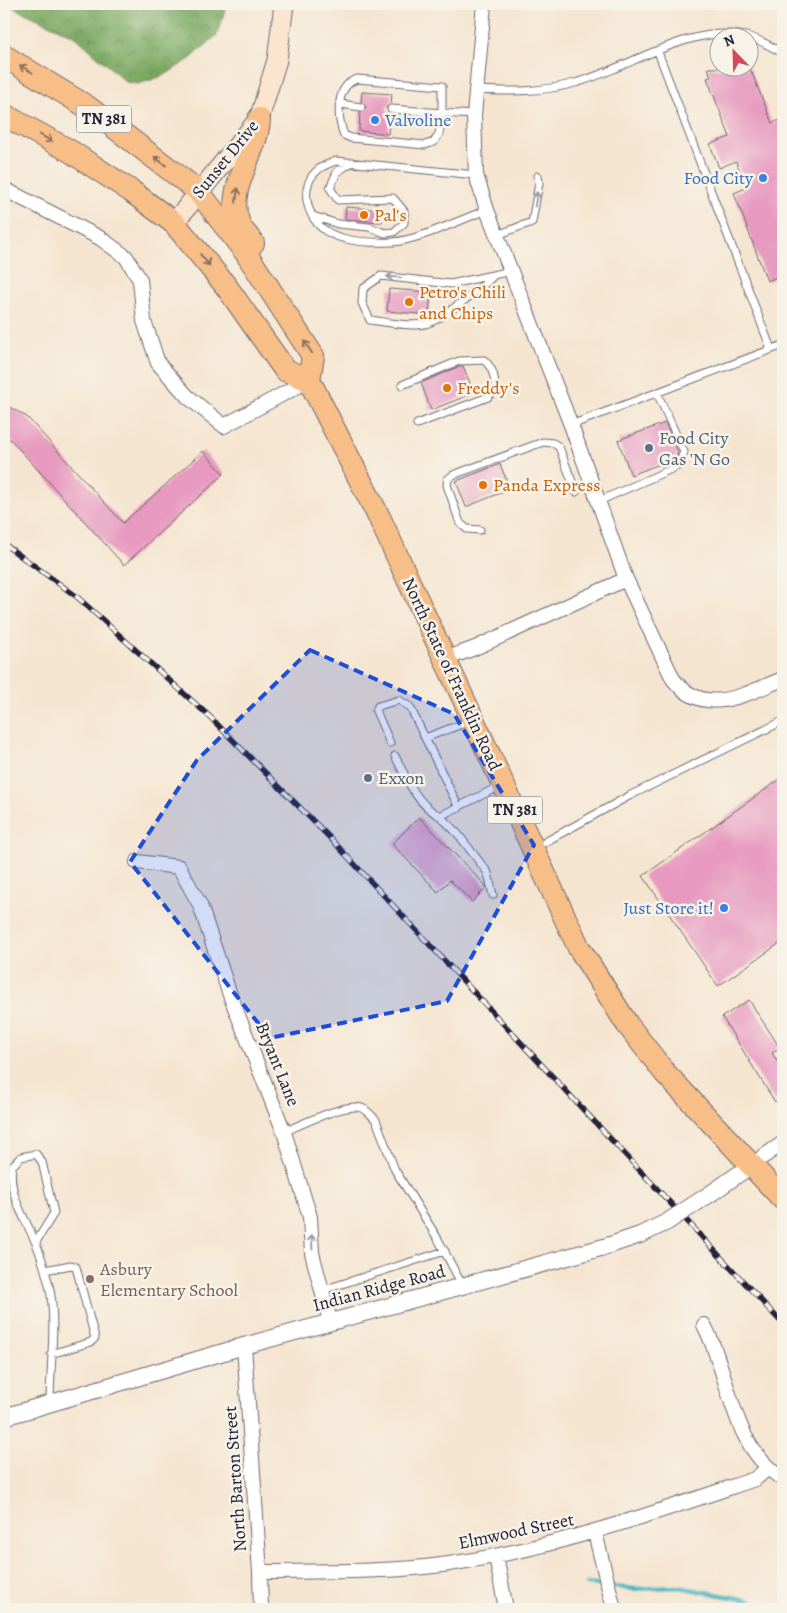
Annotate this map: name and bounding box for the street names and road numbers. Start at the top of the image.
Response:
road number: TN 381 [76,106,132,132]
street label: Sunset Drive [186,115,264,203]
street label: North State of Franklin Road [397,573,508,775]
road number: TN 381 [488,796,542,824]
street label: Bryant Lane [250,1018,306,1110]
street label: Indian Ridge Road [310,1259,448,1317]
street label: North Barton Street [218,1405,252,1553]
street label: Elmwood Street [456,1507,576,1555]

